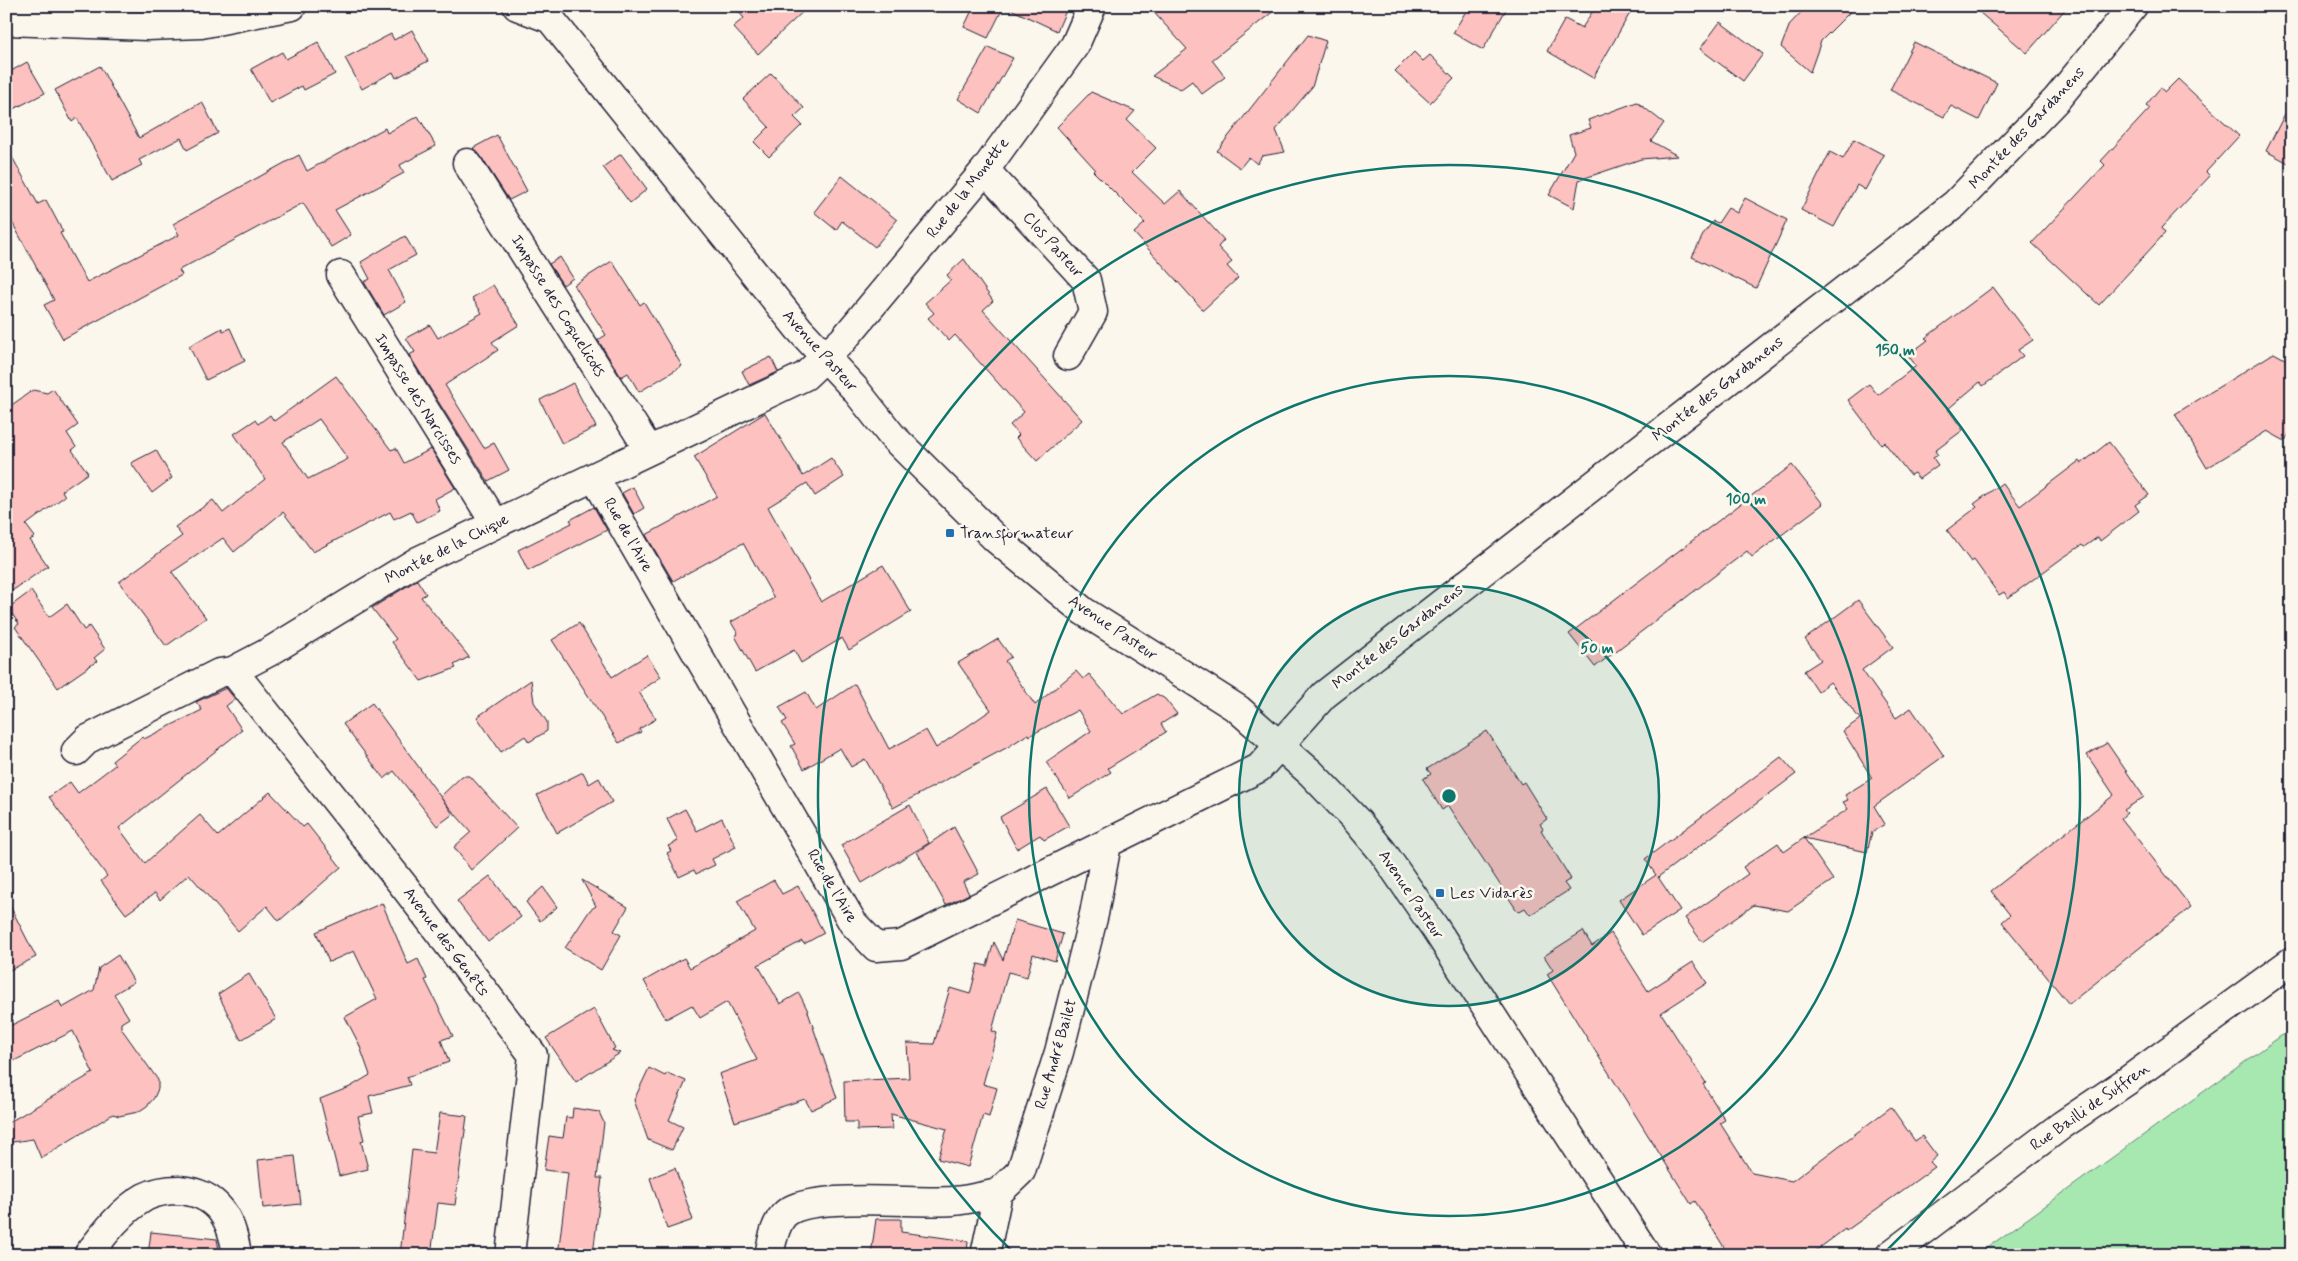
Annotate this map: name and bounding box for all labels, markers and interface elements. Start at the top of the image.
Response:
street label: Montée des Gardanens [1964,62,2090,194]
street label: Rue de la Monette [922,133,1014,243]
street label: Clos Pasteur [1018,208,1088,283]
street label: Impasse des Coquelicots [506,231,610,381]
street label: Avenue Pasteur [778,305,863,397]
street label: Impasse des Narcisses [369,330,467,468]
street label: Montée des Gardanens [1648,331,1788,447]
text: 150 m [1875,341,1915,361]
text: 100 m [1726,490,1766,510]
street label: Rue de l'Aire [598,494,658,576]
street label: Montée de la Chique [381,508,513,589]
place label: Transformateur [960,523,1074,546]
marker: Transformateur [944,527,956,539]
street label: Montée des Gardanens [1328,579,1468,695]
street label: Avenue Pasteur [1064,590,1162,666]
text: 50 m [1580,639,1614,659]
centre of rings [1440,787,1458,805]
street label: Rue de l'Aire [802,845,862,927]
street label: Avenue Pasteur [1373,846,1449,944]
street label: Avenue des Genêts [398,883,494,1001]
place label: Les Vidarès [1450,883,1533,904]
marker: Les Vidarès [1434,887,1446,899]
street label: Rue André Bailet [1030,996,1082,1112]
street label: Rue Bailli de Suffren [2026,1058,2154,1156]

